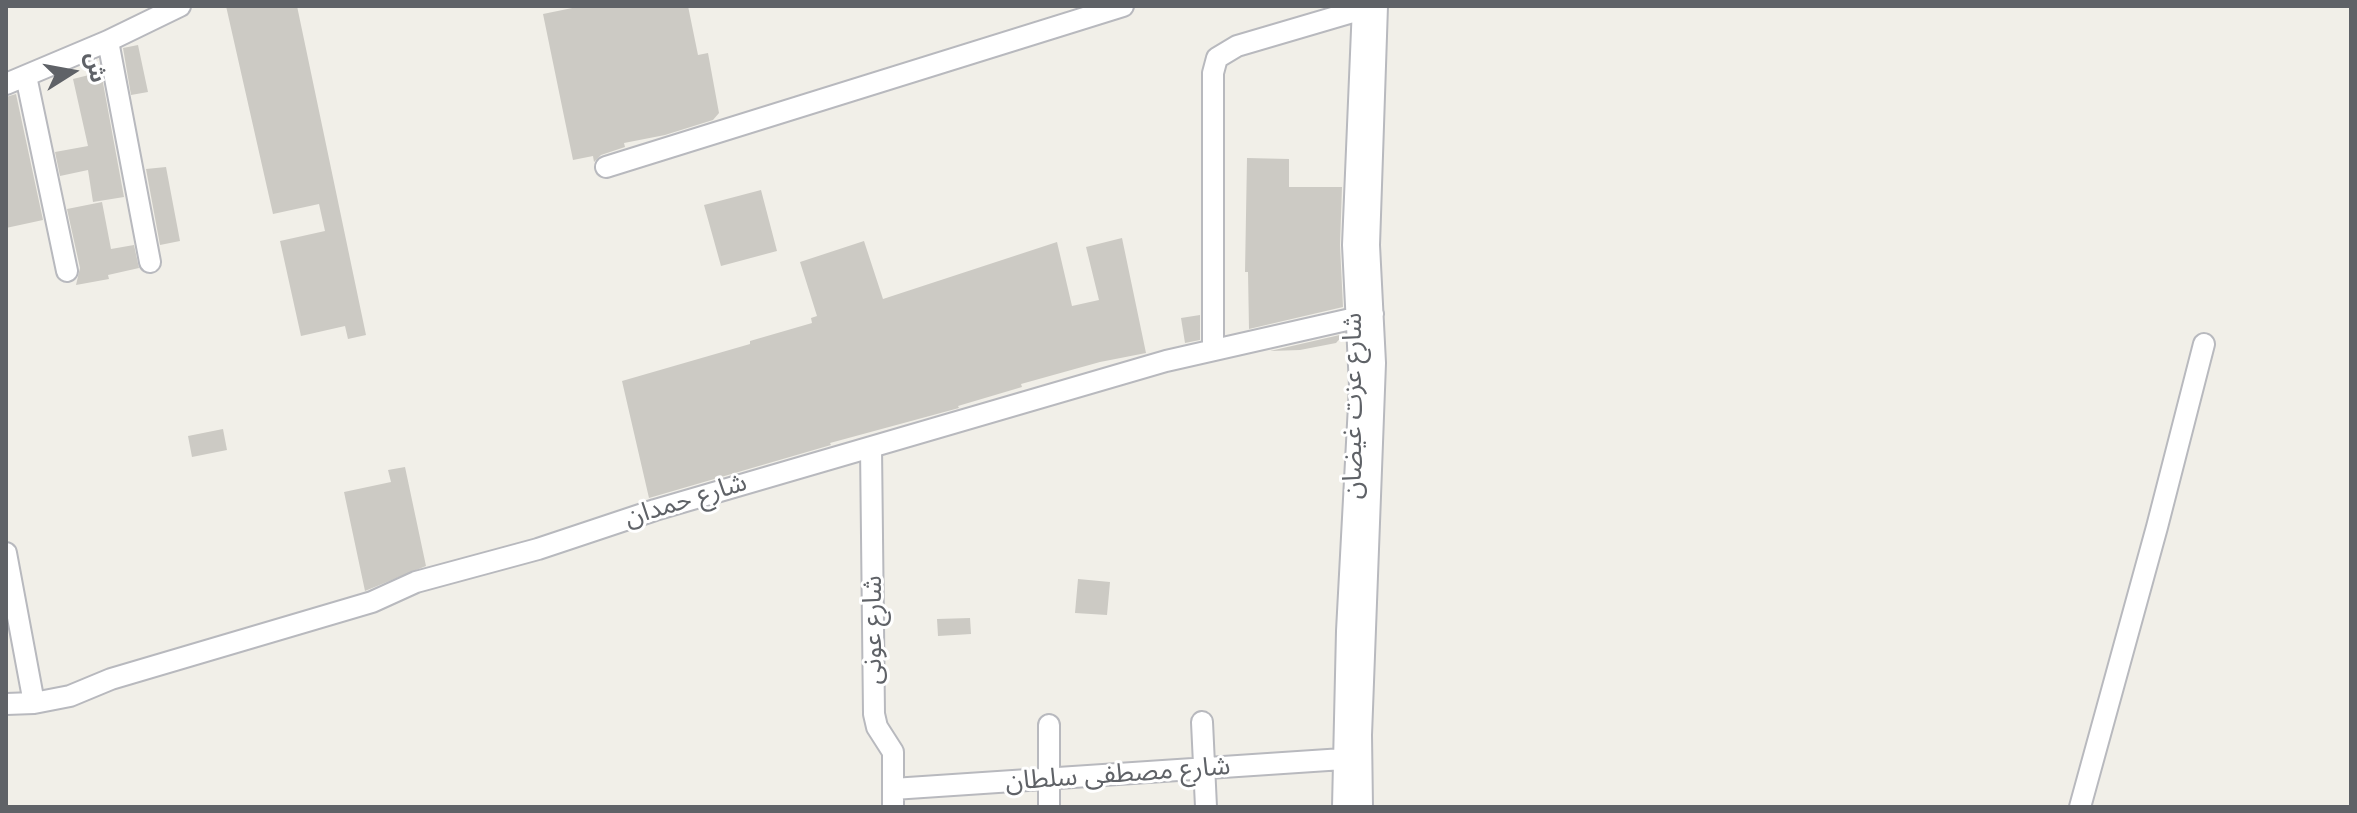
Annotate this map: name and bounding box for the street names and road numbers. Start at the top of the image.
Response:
street label: شارع عزت غيضان [1338,313,1370,499]
street label: شارع حمدان [621,468,751,534]
street label: شارع عونى [858,575,890,685]
street label: شارع مصطفى سلطان [1005,752,1231,798]

